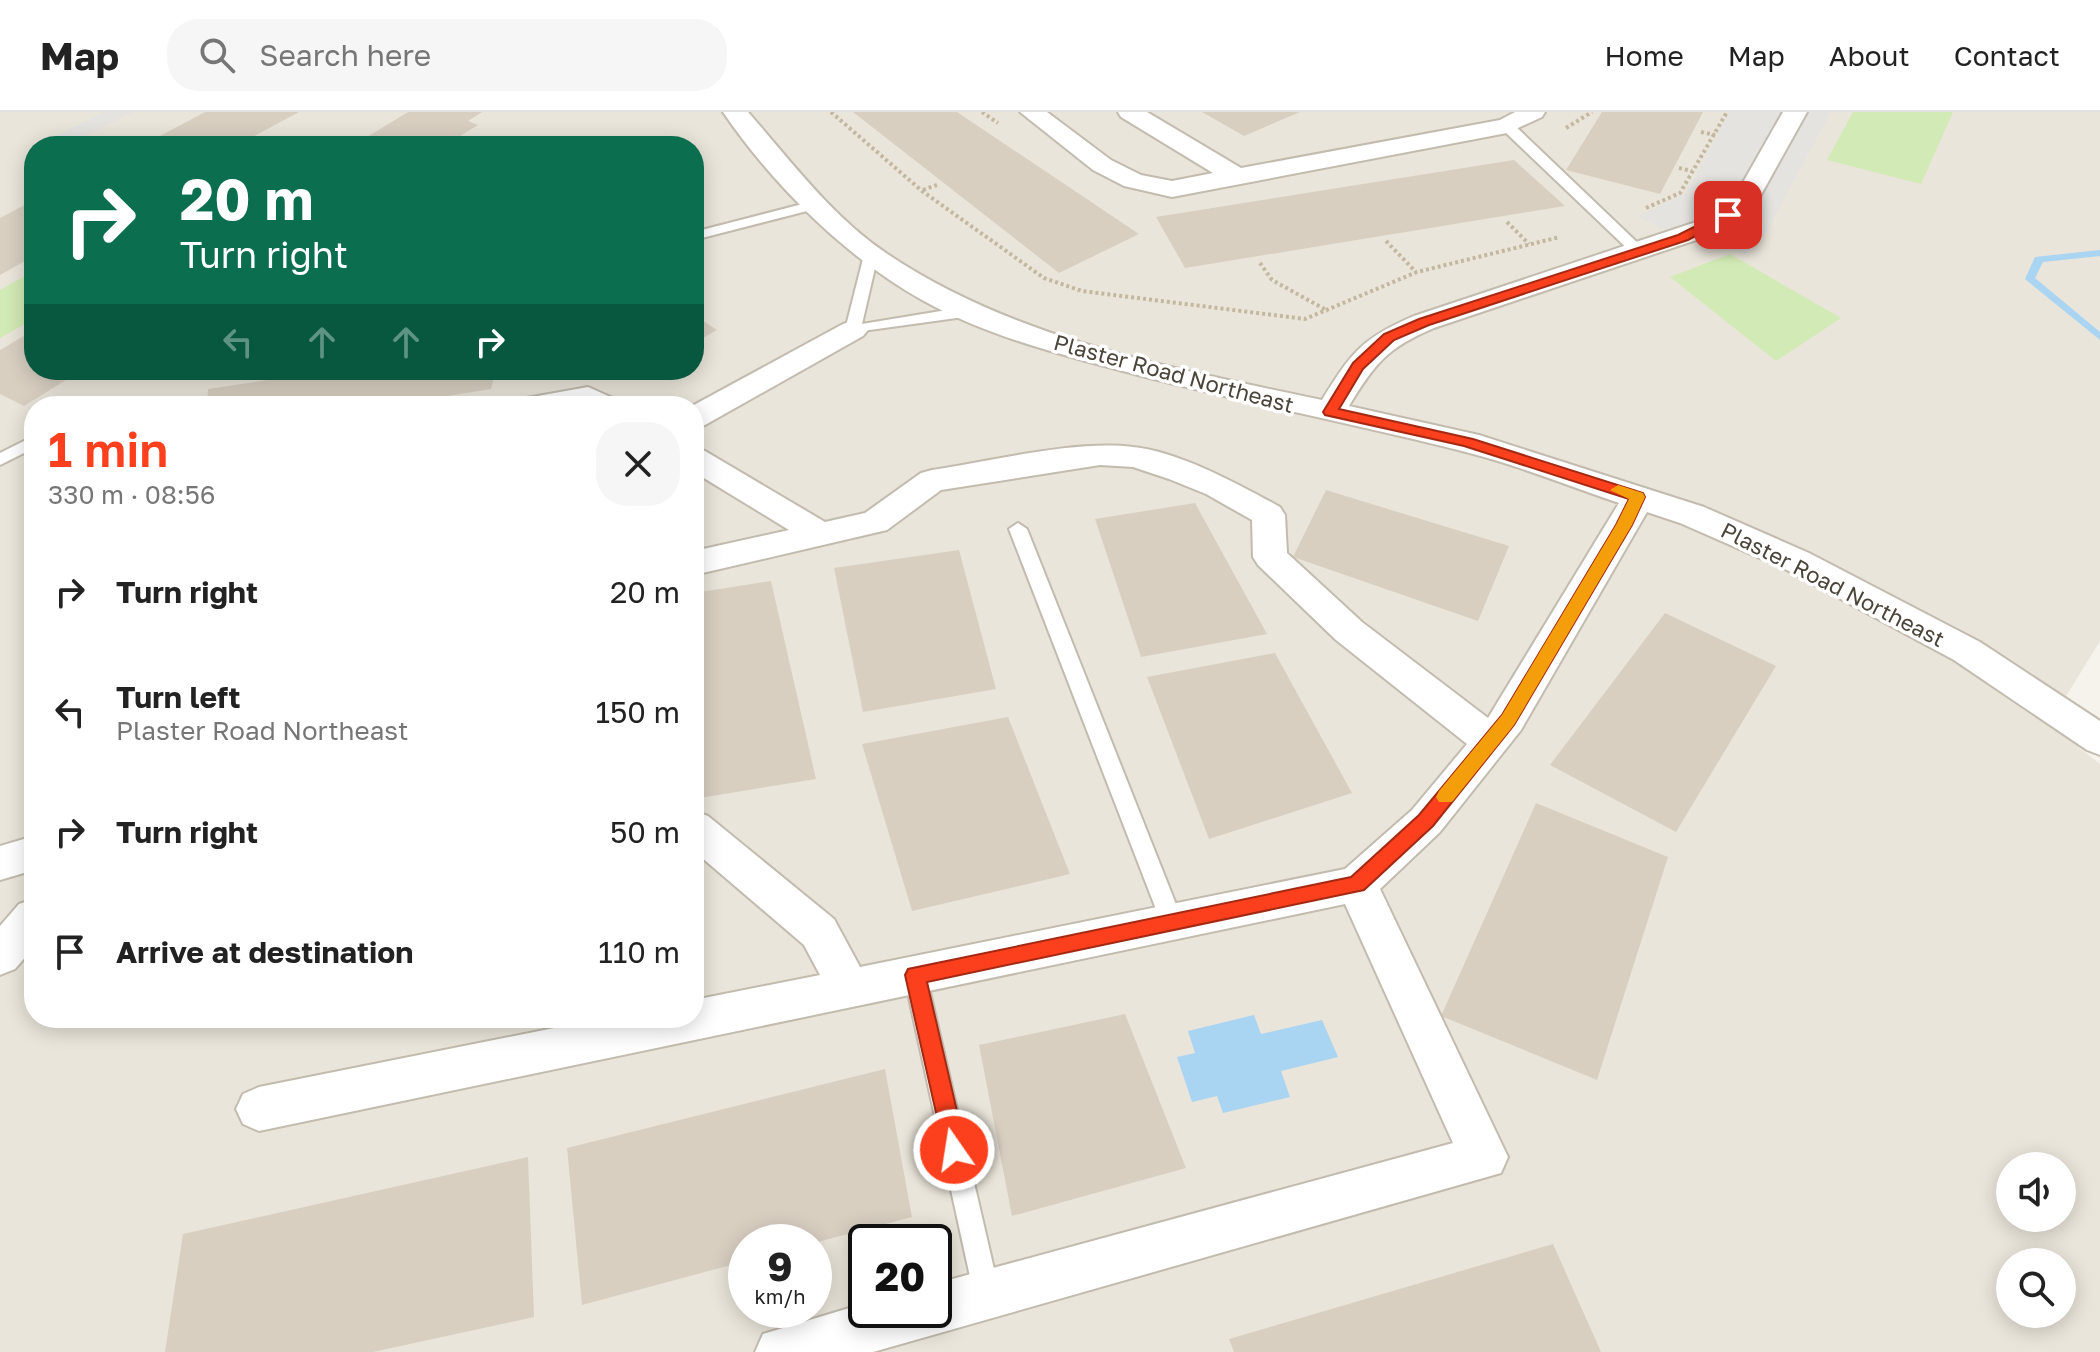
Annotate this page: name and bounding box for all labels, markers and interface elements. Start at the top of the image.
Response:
search box [167,19,727,91]
text: Map [40,33,119,78]
icon: search [195,33,239,77]
text: Search here [259,37,431,73]
text: Home [1605,39,1684,72]
text: Map [1728,39,1785,72]
text: About [1829,39,1910,72]
text: Contact [1954,39,2060,72]
text: 20 m [180,165,314,232]
icon: right [48,168,152,272]
pin [1694,181,1762,249]
icon: arrive [1706,193,1750,237]
text: Turn right [180,233,348,276]
icon: left [216,320,260,364]
icon: ahead [300,320,344,364]
icon: ahead [384,320,428,364]
icon: right [468,320,512,364]
street label: Plaster Road Northeast [1051,328,1297,418]
text: 1 min [48,420,168,478]
button: close [596,422,680,506]
text: 330 m · 08:56 [48,479,215,510]
street label: Plaster Road Northeast [1717,516,1949,652]
icon: right [48,570,92,614]
text: Turn right [116,574,258,610]
text: 20 m [610,574,680,610]
text: Turn left [116,679,241,715]
icon: left [48,690,92,734]
text: 150 m [595,694,680,730]
text: Plaster Road Northeast [116,715,409,746]
icon: right [48,810,92,854]
text: Turn right [116,814,258,850]
text: 50 m [610,814,680,850]
icon: arrive [48,930,92,974]
text: Arrive at destination [116,934,413,970]
text: 110 m [598,934,680,970]
position arrow [912,1108,996,1192]
map controls [1996,1152,2076,1328]
button: sound [1996,1152,2076,1232]
speed limit sign: 20 [848,1224,952,1328]
text: 9 [767,1242,793,1290]
button: search [1996,1248,2076,1328]
text: km/h [755,1284,805,1308]

